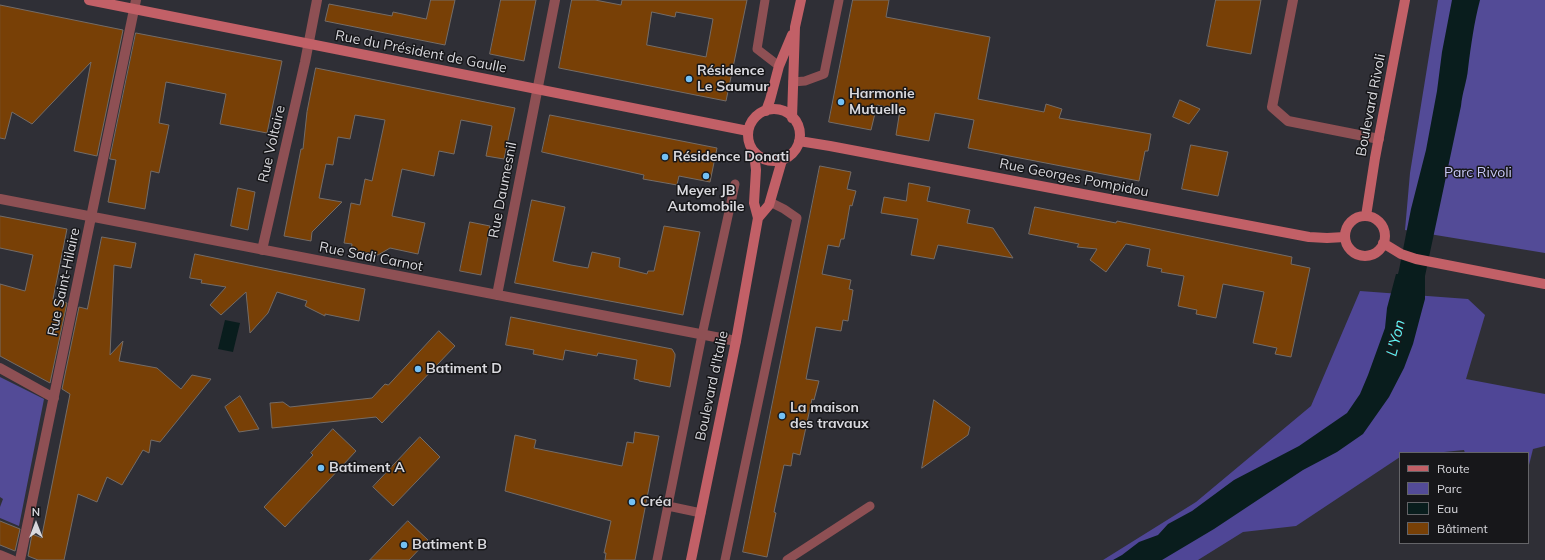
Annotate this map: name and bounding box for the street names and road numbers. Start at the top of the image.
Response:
street label: Rue du Président de Gaulle [334,27,508,77]
street label: Boulevard Rivoli [1353,52,1389,158]
street label: Rue Voltaire [255,104,289,184]
street label: Rue Daumesnil [485,140,521,240]
street label: Rue Georges Pompidou [998,155,1150,201]
street label: Rue Saint-Hilaire [44,226,84,338]
street label: Rue Sadi Carnot [318,239,424,275]
street label: Boulevard d'Italie [692,330,732,442]

